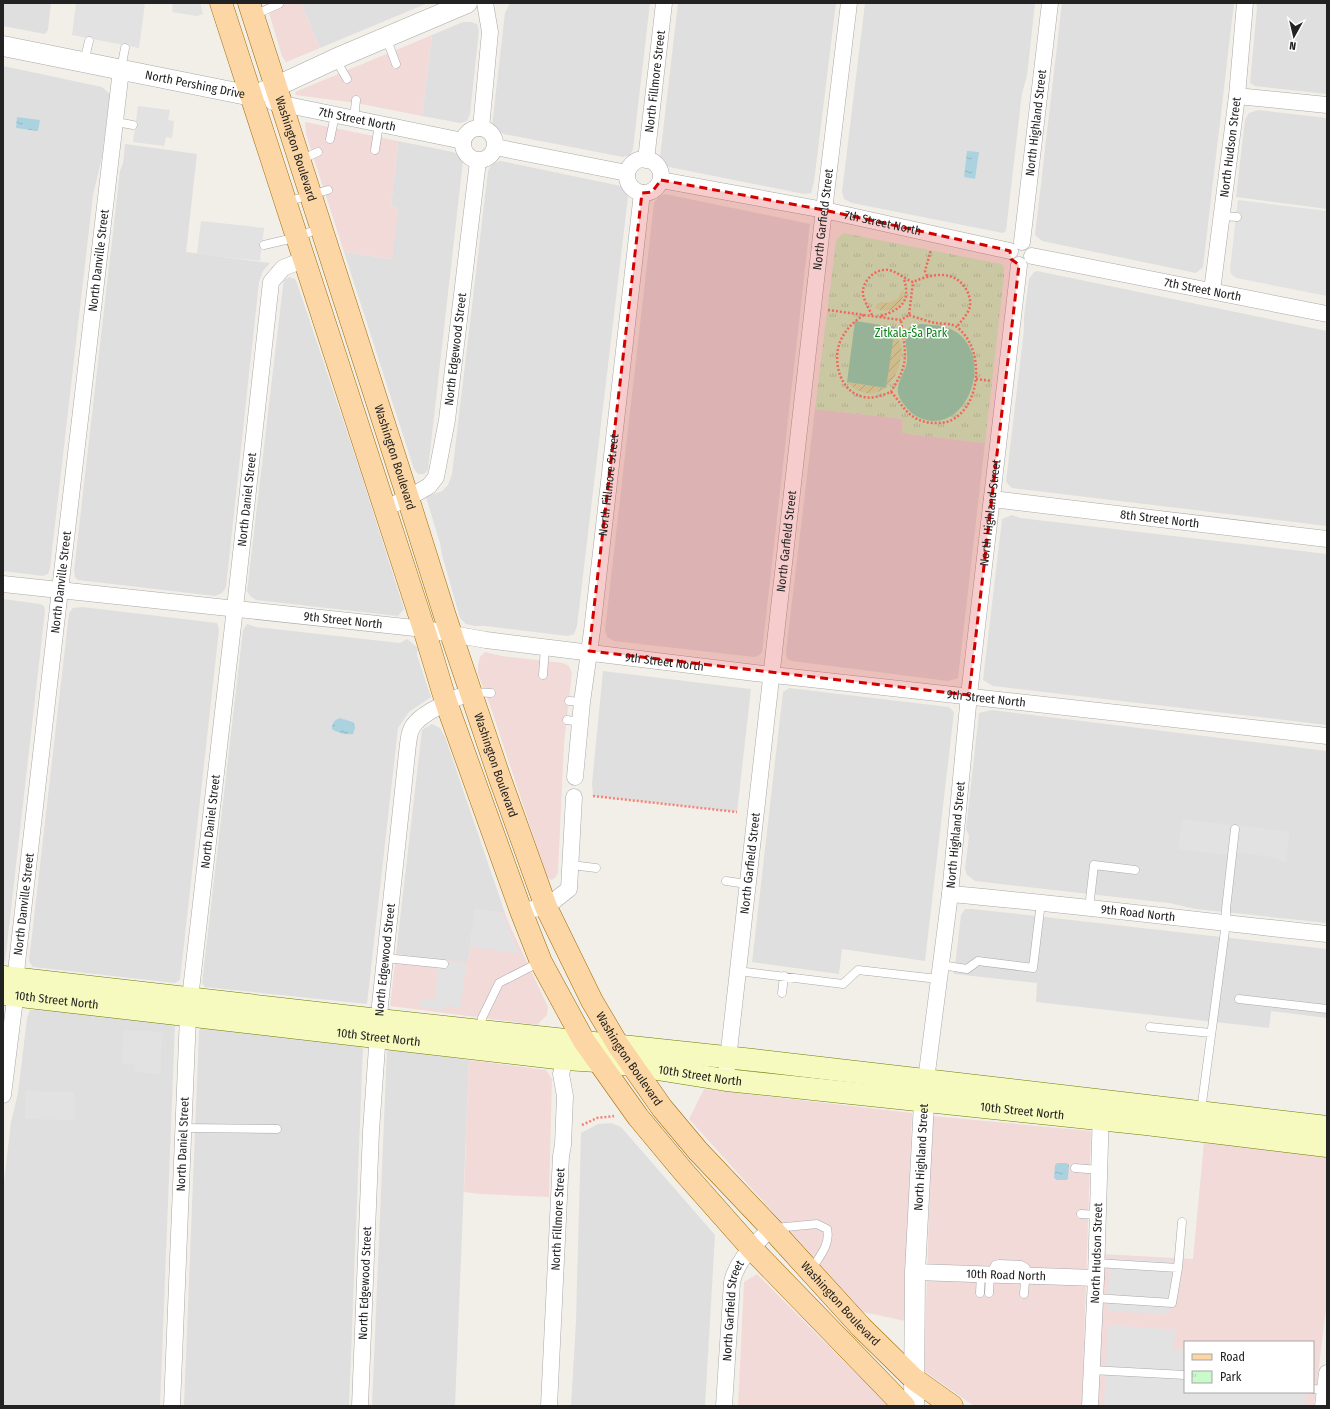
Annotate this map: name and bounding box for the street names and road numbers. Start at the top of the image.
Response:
street label: North Fillmore Street [642,30,668,133]
street label: North Pershing Drive [144,68,246,101]
street label: North Highland Street [1023,69,1049,177]
street label: Washington Boulevard [272,94,319,203]
street label: North Hudson Street [1217,96,1244,198]
street label: 7th Street North [317,105,397,134]
street label: North Garfield Street [810,168,836,271]
street label: 7th Street North [843,208,923,238]
street label: North Danville Street [86,209,112,312]
street label: 7th Street North [1163,275,1243,304]
street label: North Edgewood Street [442,292,469,406]
street label: Washington Boulevard [371,403,418,511]
street label: North Fillmore Street [596,433,621,537]
street label: North Daniel Street [235,452,259,547]
street label: North Highland Street [977,458,1003,567]
street label: North Garfield Street [774,490,799,593]
street label: 8th Street North [1119,507,1200,531]
street label: North Danville Street [48,530,74,634]
street label: 9th Street North [303,609,383,632]
street label: 9th Street North [624,650,705,674]
street label: 9th Street North [946,687,1026,710]
street label: Washington Boulevard [471,711,520,819]
street label: North Daniel Street [198,774,223,869]
street label: North Highland Street [944,781,968,889]
street label: North Garfield Street [737,812,763,915]
street label: North Danville Street [11,852,37,956]
street label: 9th Road North [1100,902,1176,924]
street label: North Edgewood Street [372,903,398,1017]
street label: 10th Street North [14,988,99,1012]
street label: Washington Boulevard [593,1009,665,1108]
street label: 10th Street North [336,1026,421,1049]
street label: 10th Street North [657,1062,743,1089]
street label: North Daniel Street [174,1097,192,1192]
street label: 10th Street North [979,1100,1065,1122]
street label: North Highland Street [911,1103,931,1211]
street label: North Fillmore Street [549,1167,567,1271]
street label: North Hudson Street [1088,1202,1105,1304]
street label: North Edgewood Street [356,1226,374,1340]
street label: North Garfield Street [720,1257,747,1362]
street label: Washington Boulevard [798,1259,883,1349]
street label: 10th Road North [966,1267,1046,1283]

